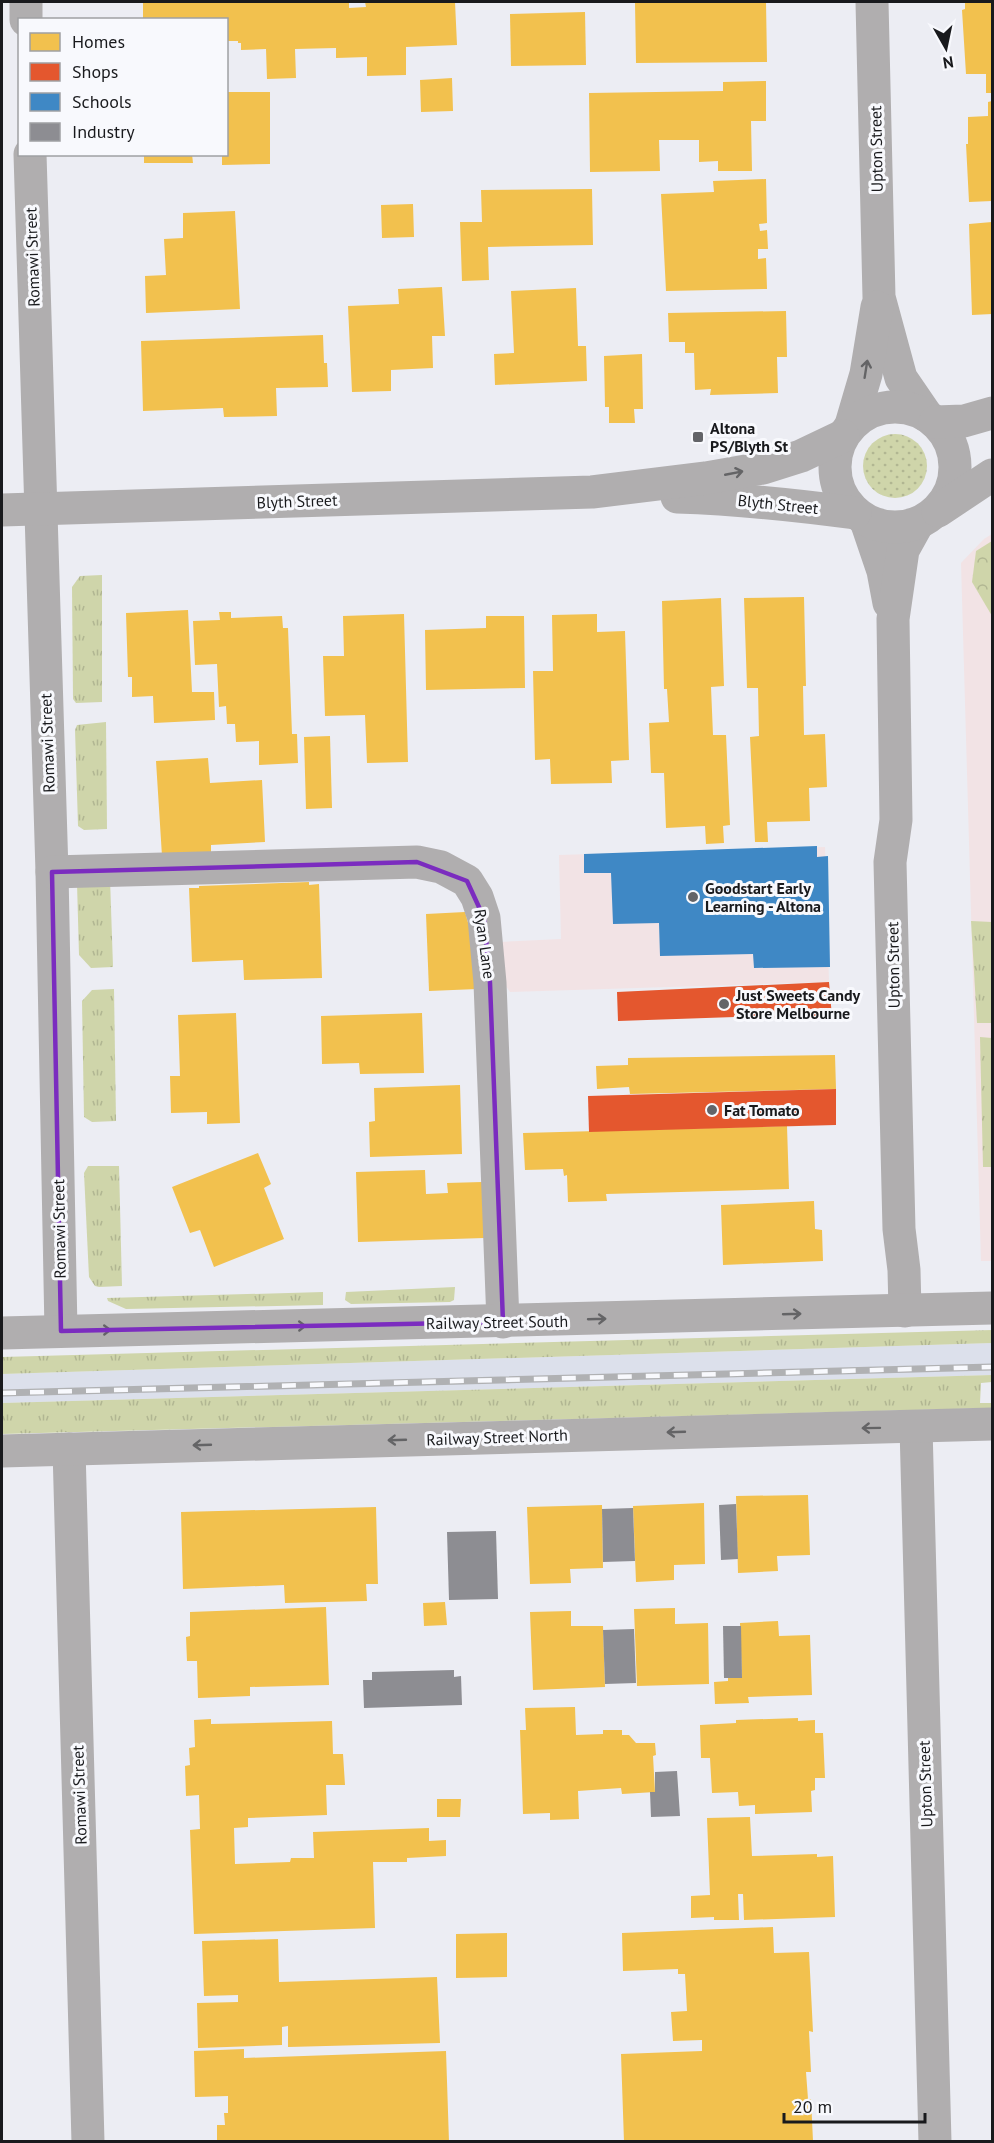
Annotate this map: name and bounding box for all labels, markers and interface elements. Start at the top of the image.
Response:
legend [18,18,228,156]
north arrow [916,18,976,78]
text: Homes [72,30,125,53]
text: N [942,52,955,74]
text: Shops [72,60,118,83]
text: Schools [72,90,132,113]
street label: Upton Street [865,105,887,193]
text: Industry [72,120,135,143]
street label: Romawi Street [20,206,44,307]
one-way arrow [861,360,872,379]
place label: Altona PS/Blyth St [710,418,789,456]
marker: Altona PS/Blyth St [691,430,705,444]
one-way arrow [723,467,743,478]
street label: Blyth Street [256,490,338,512]
street label: Blyth Street [737,490,820,518]
street label: Romawi Street [35,692,59,793]
place label: Goodstart Early Learning - Altona [705,878,821,916]
marker: Goodstart Early Learning - Altona [686,890,700,904]
street label: Ryan Lane [470,908,500,980]
street label: Upton Street [882,921,904,1009]
place label: Just Sweets Candy Store Melbourne [735,985,861,1023]
marker: Just Sweets Candy Store Melbourne [717,997,731,1011]
place label: Fat Tomato [724,1100,800,1120]
marker: Fat Tomato [705,1103,719,1117]
street label: Romawi Street [48,1179,70,1279]
one-way arrow [781,1308,801,1320]
street label: Railway Street South [426,1311,568,1333]
one-way arrow [586,1314,606,1325]
one-way arrow [286,1321,306,1332]
one-way arrow [91,1325,111,1336]
one-way arrow [862,1422,882,1433]
street label: Railway Street North [426,1425,568,1449]
one-way arrow [667,1426,687,1438]
one-way arrow [388,1434,408,1446]
one-way arrow [193,1440,213,1451]
street label: Upton Street [913,1740,937,1828]
street label: Romawi Street [67,1744,91,1845]
scale bar [784,2086,925,2124]
text: 20 m [793,2095,832,2118]

